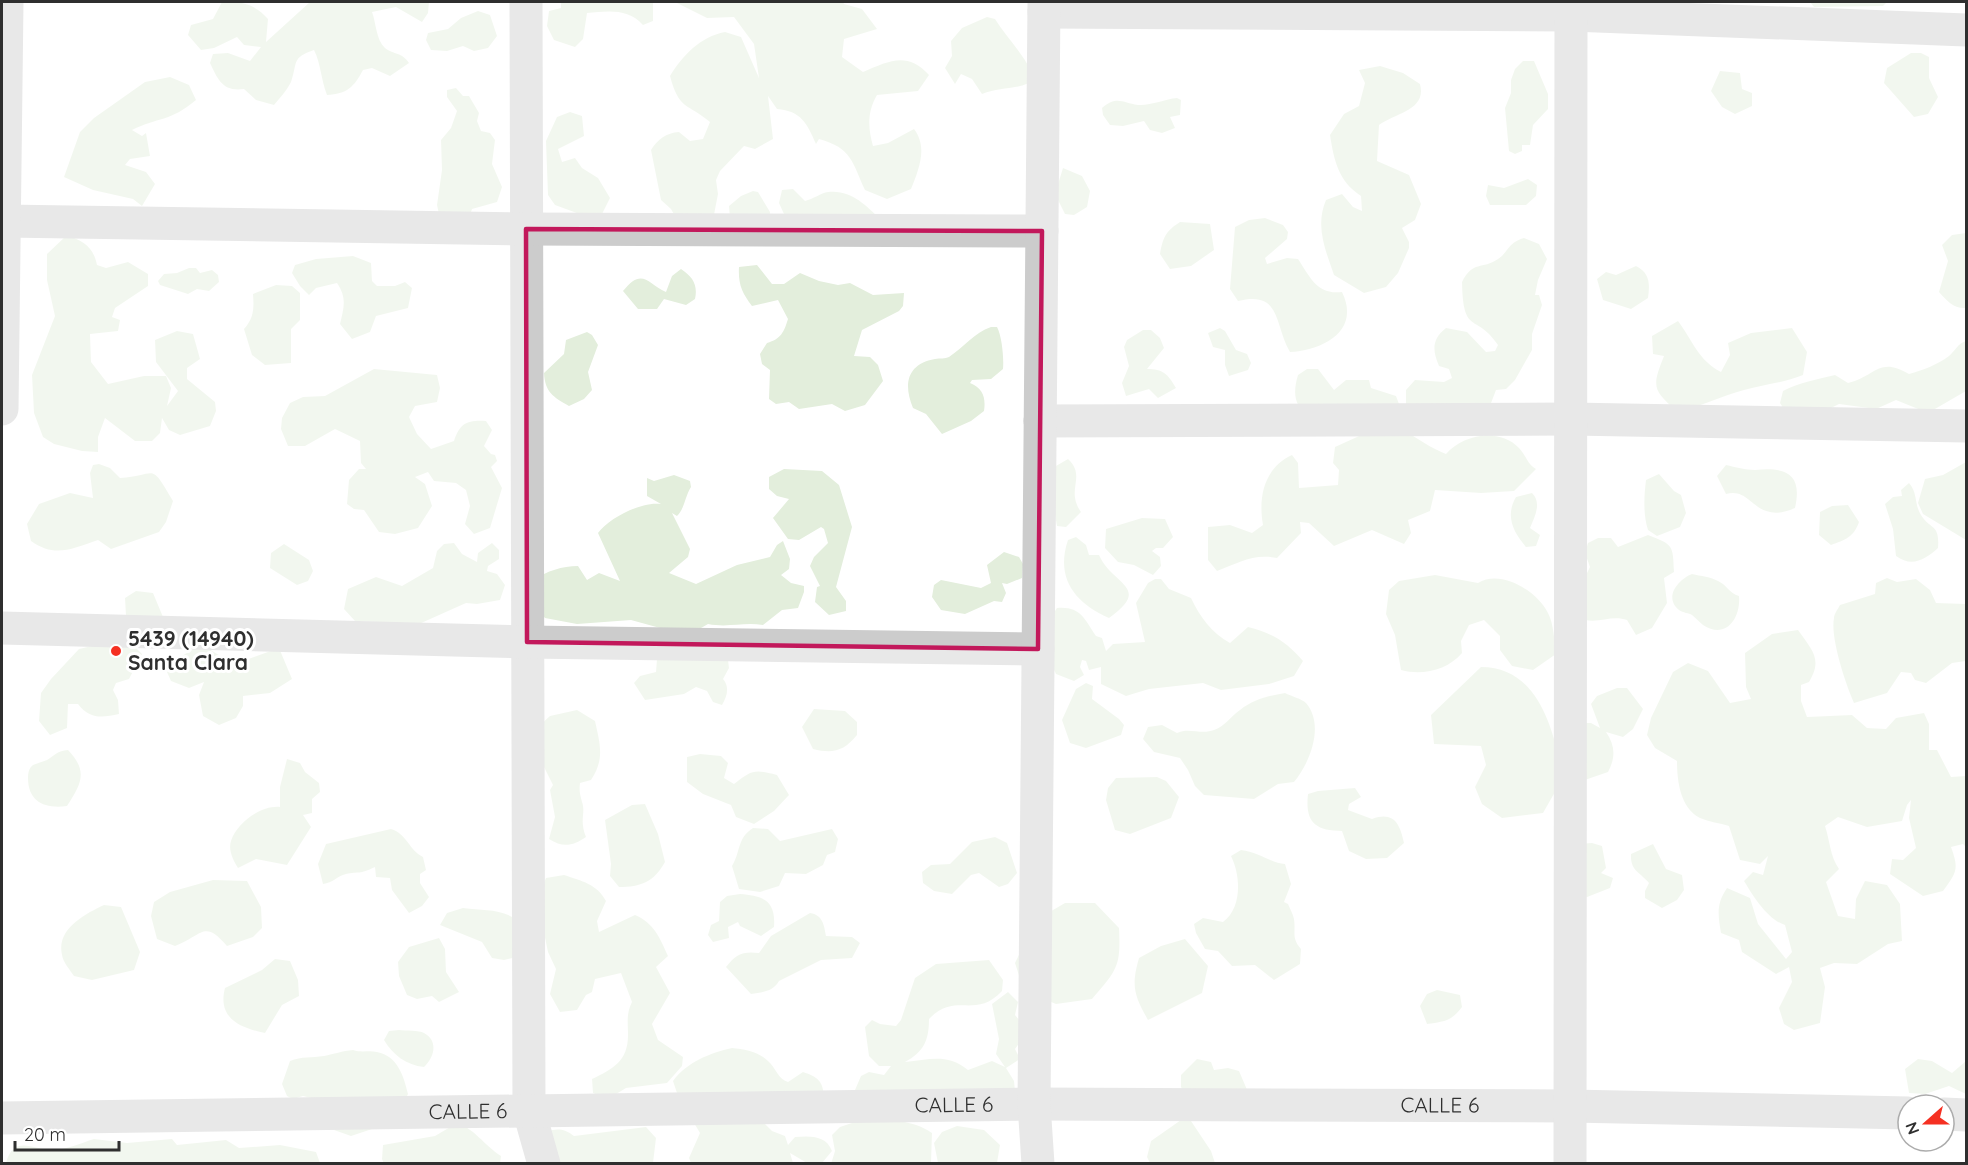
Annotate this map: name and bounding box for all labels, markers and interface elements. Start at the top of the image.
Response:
place label: 5439 (14940) Santa Clara [128,625,254,675]
marker: 5439 (14940) Santa Clara [109,644,123,658]
street label: CALLE 6 [914,1091,993,1118]
street label: CALLE 6 [1401,1091,1479,1118]
north arrow [1896,1093,1956,1153]
street label: CALLE 6 [428,1097,507,1124]
scale bar [15,1114,118,1152]
text: N [1901,1119,1923,1137]
text: 20 m [24,1123,66,1146]

